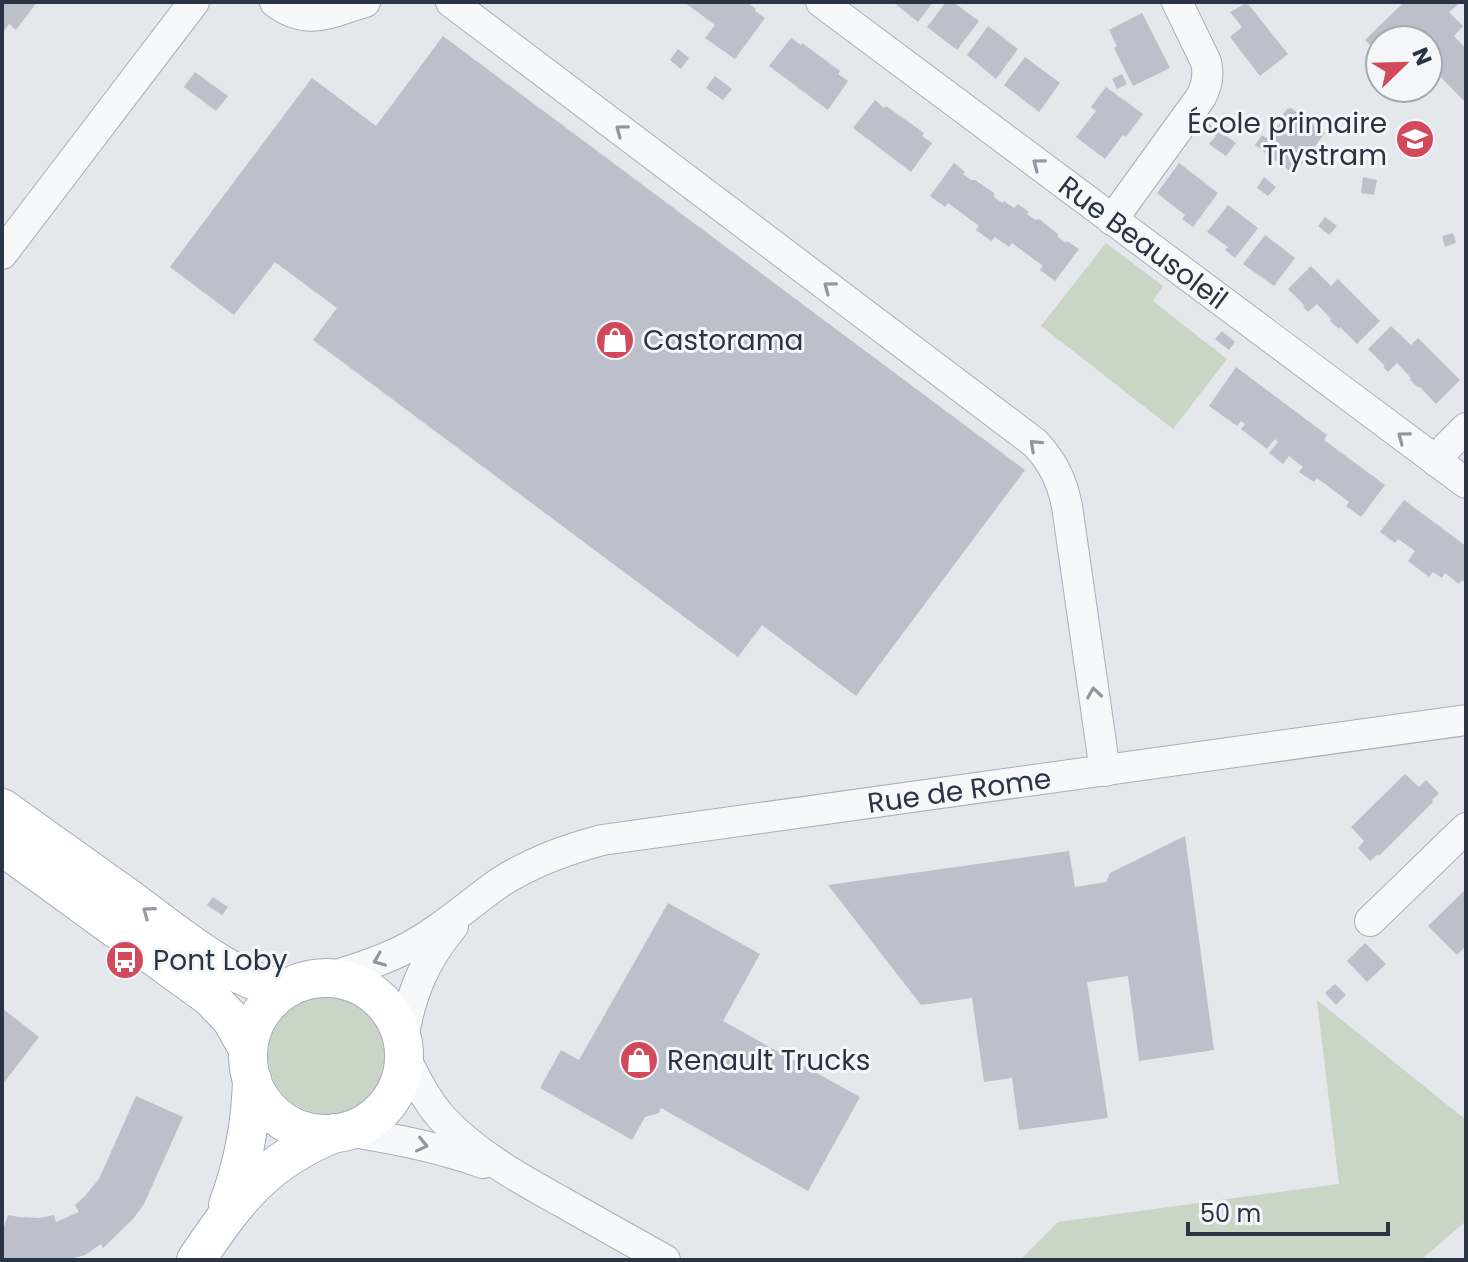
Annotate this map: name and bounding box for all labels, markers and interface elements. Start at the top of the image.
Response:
north arrow [1364,24,1444,104]
text: N [1404,43,1439,70]
place label: École primaire Trystram [1187,104,1387,175]
school or university icon: École primaire Trystram [1394,118,1436,160]
one-way arrow [615,126,630,140]
one-way arrow [1032,160,1046,174]
street label: Rue Beausoleil [1051,166,1236,318]
one-way arrow [823,283,838,297]
shop icon: Castorama [594,319,636,361]
place label: Castorama [643,321,803,360]
one-way arrow [1398,432,1412,446]
one-way arrow [1030,440,1044,454]
one-way arrow [1086,686,1103,700]
street label: Rue de Rome [865,758,1053,822]
one-way arrow [142,907,156,922]
bus stop icon: Pont Loby [104,939,146,981]
place label: Pont Loby [153,941,288,980]
one-way arrow [373,950,387,967]
shop icon: Renault Trucks [618,1039,660,1081]
place label: Renault Trucks [667,1041,870,1080]
one-way arrow [414,1136,428,1153]
scale bar [1188,1186,1388,1236]
text: 50 m [1200,1197,1261,1230]

